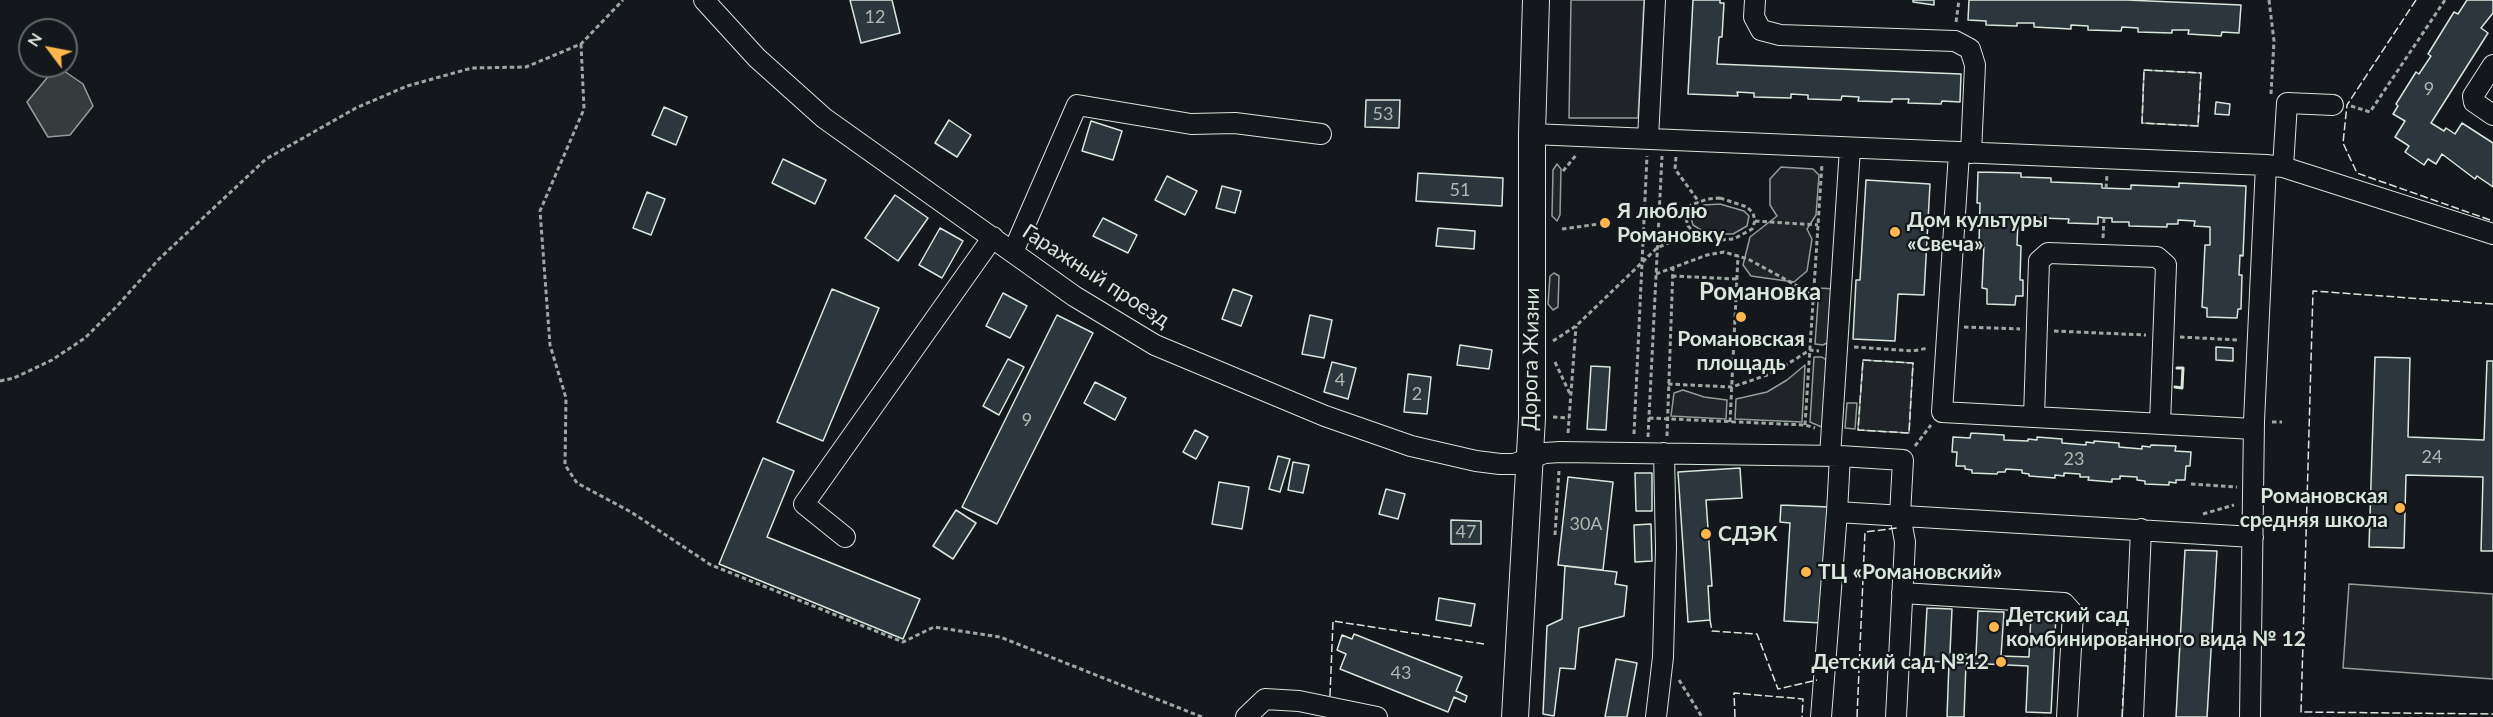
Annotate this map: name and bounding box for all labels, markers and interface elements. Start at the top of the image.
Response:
house number: 12 [865,6,885,28]
north arrow [18,18,78,78]
text: N [23,29,45,50]
house number: 9 [2424,78,2434,100]
house number: 53 [1373,103,1393,125]
house number: 51 [1450,179,1470,201]
place label: Я люблю Романовку [1617,198,1724,248]
place label: Дом культуры «Свеча» [1907,207,2048,257]
marker: Я люблю Романовку [1598,216,1612,230]
street label: Гаражный проезд [1018,219,1174,333]
marker: Дом культуры «Свеча» [1888,225,1902,239]
district label: Романовка [1699,278,1821,306]
street label: Дорога Жизни [1517,287,1545,431]
marker: Романовская площадь [1734,310,1748,324]
place label: Романовская площадь [1677,326,1805,376]
house number: 4 [1335,369,1345,391]
house number: 2 [1412,383,1422,405]
house number: 9 [1022,409,1032,431]
house number: 24 [2422,446,2442,468]
house number: 23 [2064,448,2084,470]
place label: Романовская средняя школа [2240,483,2388,533]
marker: Романовская средняя школа [2393,501,2407,515]
house number: 30А [1569,513,1603,535]
house number: 47 [1456,521,1476,543]
place label: СДЭК [1718,521,1778,547]
marker: СДЭК [1699,527,1713,541]
place label: ТЦ «Романовский» [1818,559,2002,585]
marker: ТЦ «Романовский» [1799,565,1813,579]
place label: Детский сад комбинированного вида № 12 [2006,602,2306,652]
marker: Детский сад комбинированного вида № 12 [1987,620,2001,634]
place label: Детский сад №12 [1812,649,1989,675]
marker: Детский сад №12 [1994,655,2008,669]
house number: 43 [1391,662,1411,684]

